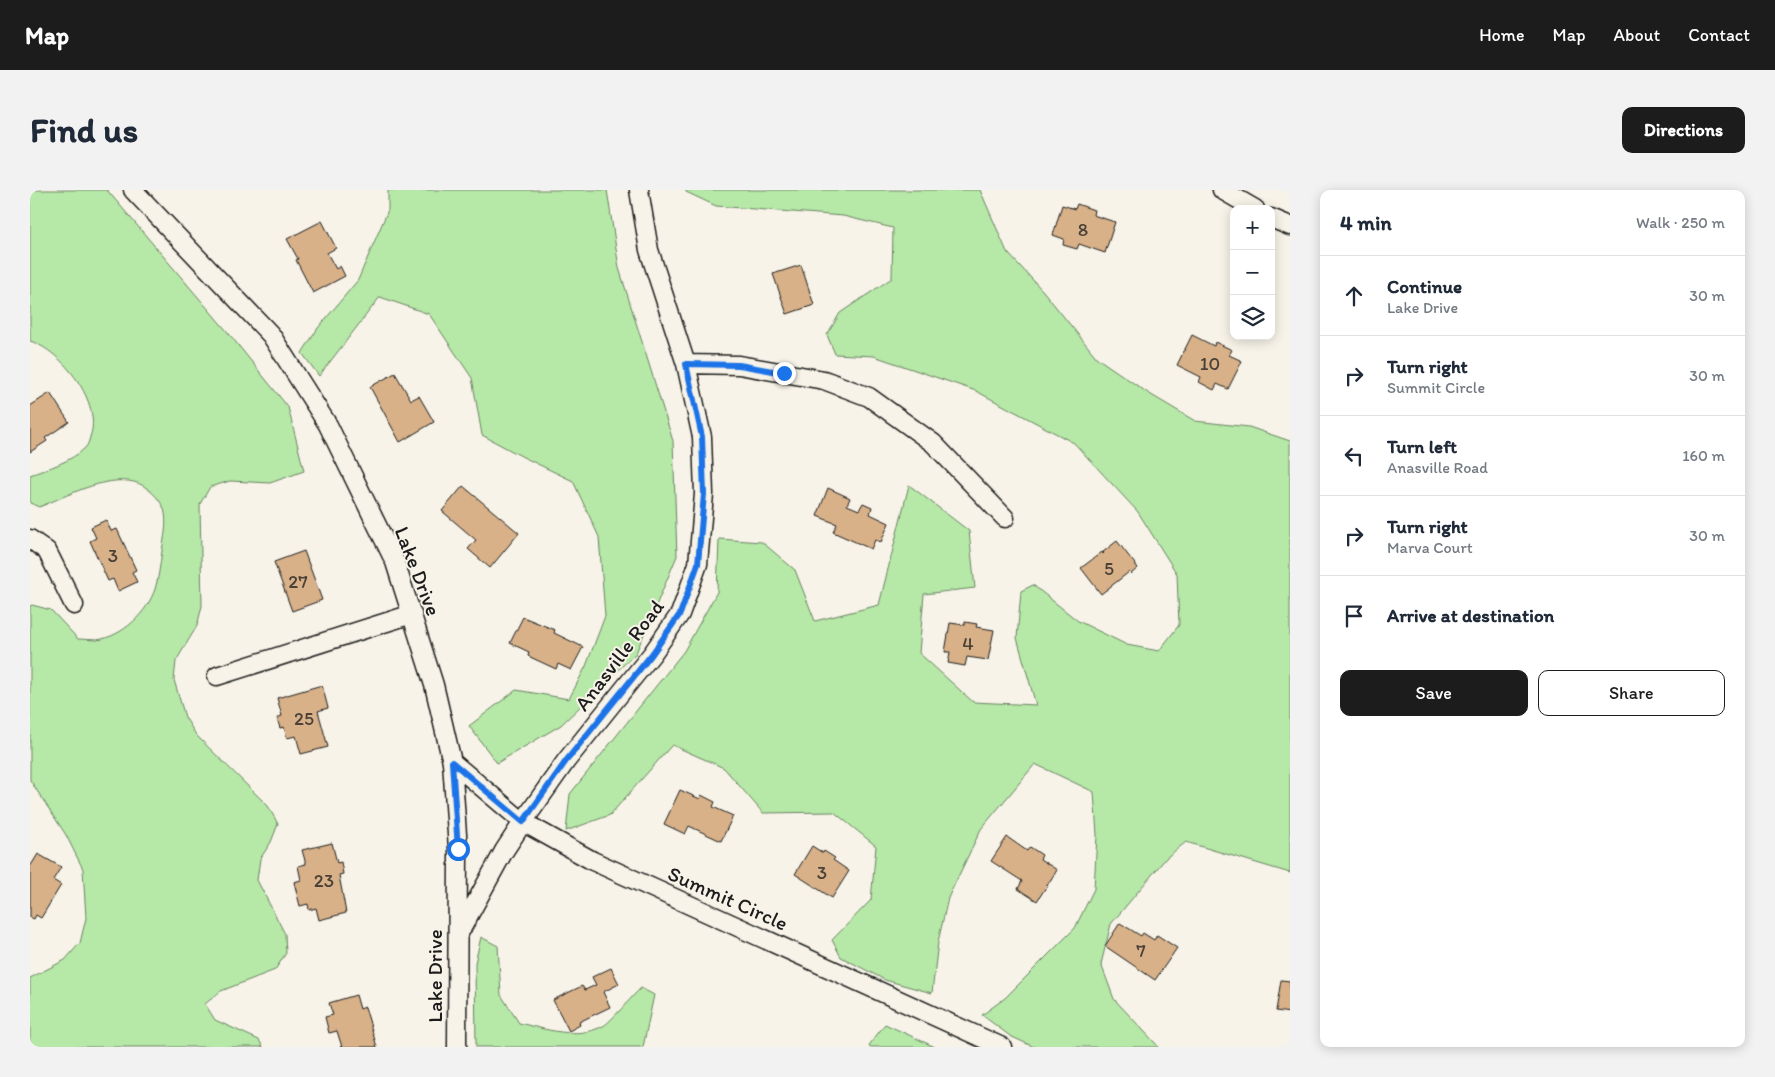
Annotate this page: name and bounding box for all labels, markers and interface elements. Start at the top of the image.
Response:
text: Map [25,21,69,50]
text: Home [1479,24,1525,46]
text: Map [1553,24,1586,46]
text: About [1614,24,1660,46]
text: Contact [1688,24,1750,46]
button: Directions [1622,107,1745,153]
text: Find us [30,109,138,151]
map controls [1230,205,1275,340]
button: + [1230,205,1275,250]
text: 4 min [1340,210,1392,235]
text: Walk · 250 m [1636,213,1725,232]
house number: 8 [1078,218,1088,241]
button: − [1230,250,1275,295]
text: Continue [1387,275,1462,298]
icon: ahead [1340,282,1368,310]
text: 30 m [1689,286,1725,305]
button: layers [1230,295,1275,340]
text: Lake Drive [1387,298,1458,317]
house number: 10 [1200,352,1220,375]
text: Turn right [1387,355,1468,378]
route end [773,362,796,385]
icon: right [1340,362,1368,390]
text: 30 m [1689,366,1725,385]
text: Summit Circle [1387,378,1485,397]
text: Turn left [1387,435,1457,458]
icon: left [1340,442,1368,470]
text: 160 m [1682,446,1725,465]
text: Anasville Road [1387,458,1488,477]
text: Turn right [1387,515,1468,538]
icon: right [1340,522,1368,550]
street label: Lake Drive [390,523,446,619]
text: 30 m [1689,526,1725,545]
text: Marva Court [1387,538,1473,557]
house number: 3 [108,544,118,567]
house number: 5 [1104,557,1114,580]
house number: 27 [288,570,308,593]
street label: Anasville Road [569,594,669,715]
icon: arrive [1340,602,1368,630]
text: Arrive at destination [1387,604,1554,627]
house number: 4 [962,632,974,655]
button: Save [1340,670,1528,716]
button: Share [1538,670,1725,716]
house number: 25 [294,707,314,730]
route start [447,838,470,861]
street label: Summit Circle [664,860,792,936]
house number: 3 [817,861,827,884]
house number: 23 [314,869,334,892]
street label: Lake Drive [422,929,447,1023]
house number: 7 [1136,939,1146,962]

